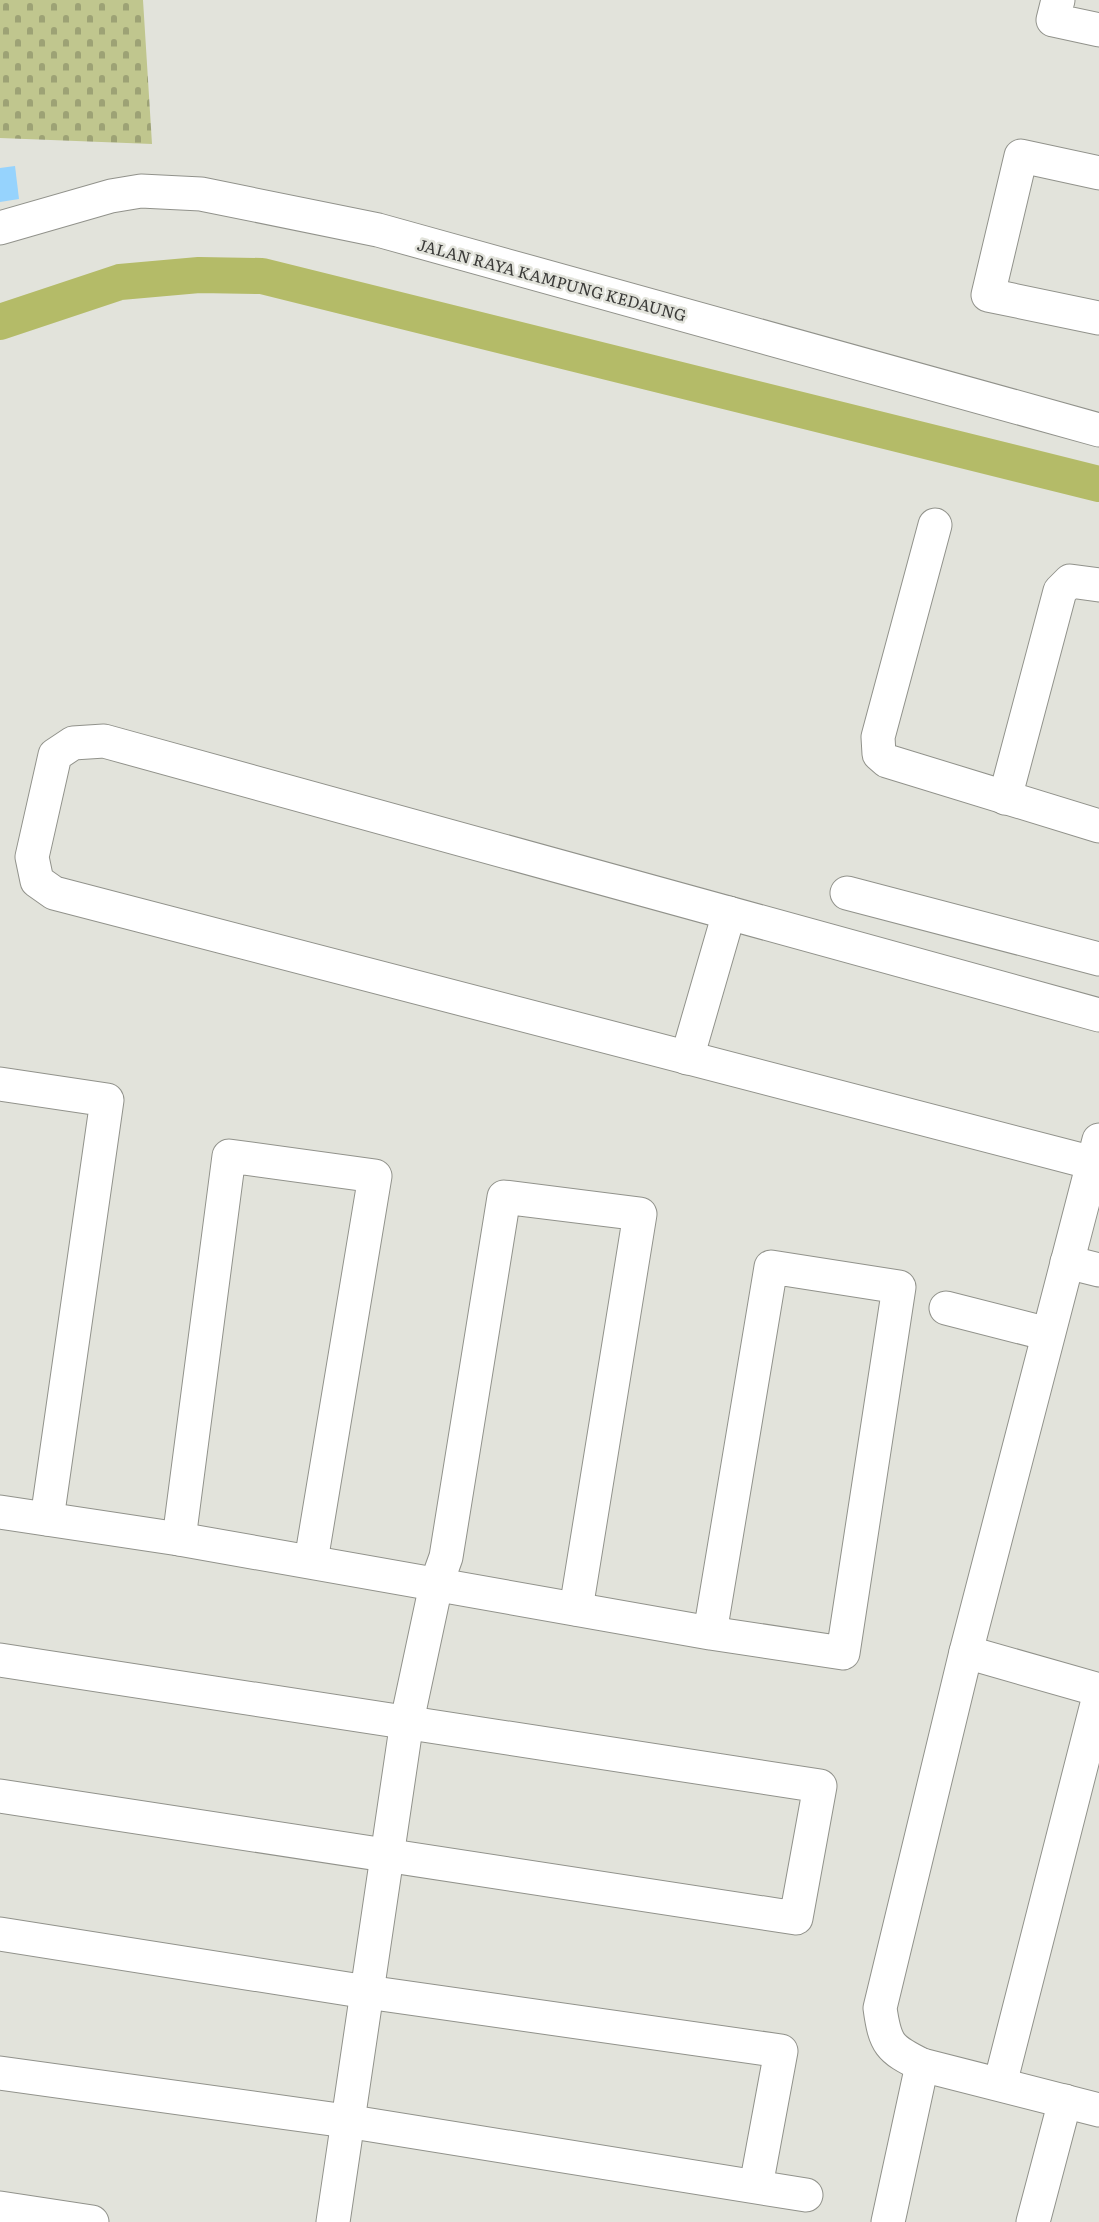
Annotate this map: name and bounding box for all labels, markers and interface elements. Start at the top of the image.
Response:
street label: JALAN RAYA KAMPUNG KEDAUNG [415,231,689,327]

